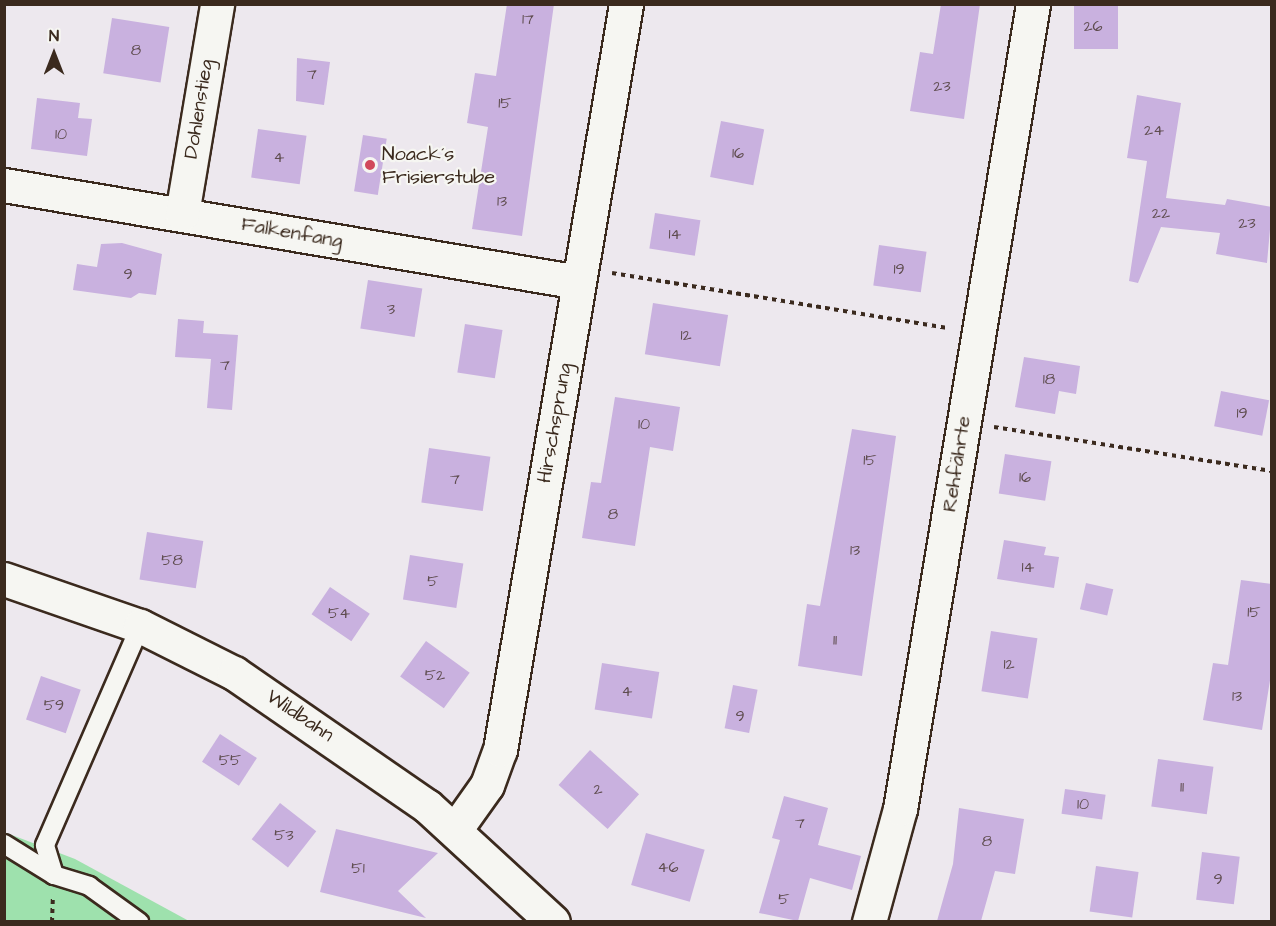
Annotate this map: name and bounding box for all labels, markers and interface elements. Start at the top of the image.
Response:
house number: 17 [522,9,534,29]
house number: 26 [1083,16,1103,36]
north arrow [24,24,84,84]
text: N [49,25,59,47]
house number: 8 [131,40,141,60]
street label: Dohlenstieg [179,58,219,160]
house number: 7 [307,64,317,84]
house number: 23 [933,76,951,96]
house number: 15 [498,93,512,113]
house number: 24 [1144,120,1164,140]
house number: 10 [55,124,67,144]
place label: Noack´s Frisierstube [382,142,495,189]
house number: 16 [732,143,744,163]
house number: 4 [274,147,284,167]
marker: Noack´s Frisierstube [363,158,377,172]
house number: 13 [497,191,507,211]
house number: 22 [1152,203,1170,223]
street label: Falkenfang [239,212,345,254]
house number: 23 [1238,213,1256,233]
house number: 14 [669,224,681,244]
house number: 19 [893,259,905,279]
house number: 9 [123,264,133,284]
house number: 3 [387,299,395,319]
house number: 12 [680,325,692,345]
house number: 7 [220,355,230,375]
street label: Hirschsprung [533,361,577,485]
house number: 18 [1043,369,1055,389]
house number: 19 [1236,403,1248,423]
house number: 10 [638,414,650,434]
street label: Rehfährte [938,414,976,514]
house number: 15 [863,450,877,470]
house number: 16 [1019,467,1031,487]
house number: 7 [450,469,460,489]
house number: 8 [608,504,618,524]
house number: 13 [850,540,860,560]
house number: 58 [161,550,183,570]
house number: 14 [1022,557,1034,577]
house number: 5 [427,571,439,591]
house number: 15 [1247,602,1261,622]
house number: 54 [328,603,350,623]
house number: 11 [833,630,837,650]
house number: 12 [1003,654,1015,674]
house number: 52 [425,665,445,685]
house number: 4 [622,681,632,701]
street label: Wildbahn [262,685,338,747]
house number: 13 [1232,686,1242,706]
house number: 59 [44,695,64,715]
house number: 9 [735,706,745,726]
house number: 55 [219,750,241,770]
house number: 11 [1180,777,1184,797]
house number: 2 [593,779,603,799]
house number: 10 [1077,794,1089,814]
house number: 7 [795,813,805,833]
house number: 53 [274,825,294,845]
house number: 8 [982,831,992,851]
house number: 46 [658,857,678,877]
house number: 51 [351,858,365,878]
house number: 9 [1213,869,1223,889]
house number: 5 [778,889,790,909]

